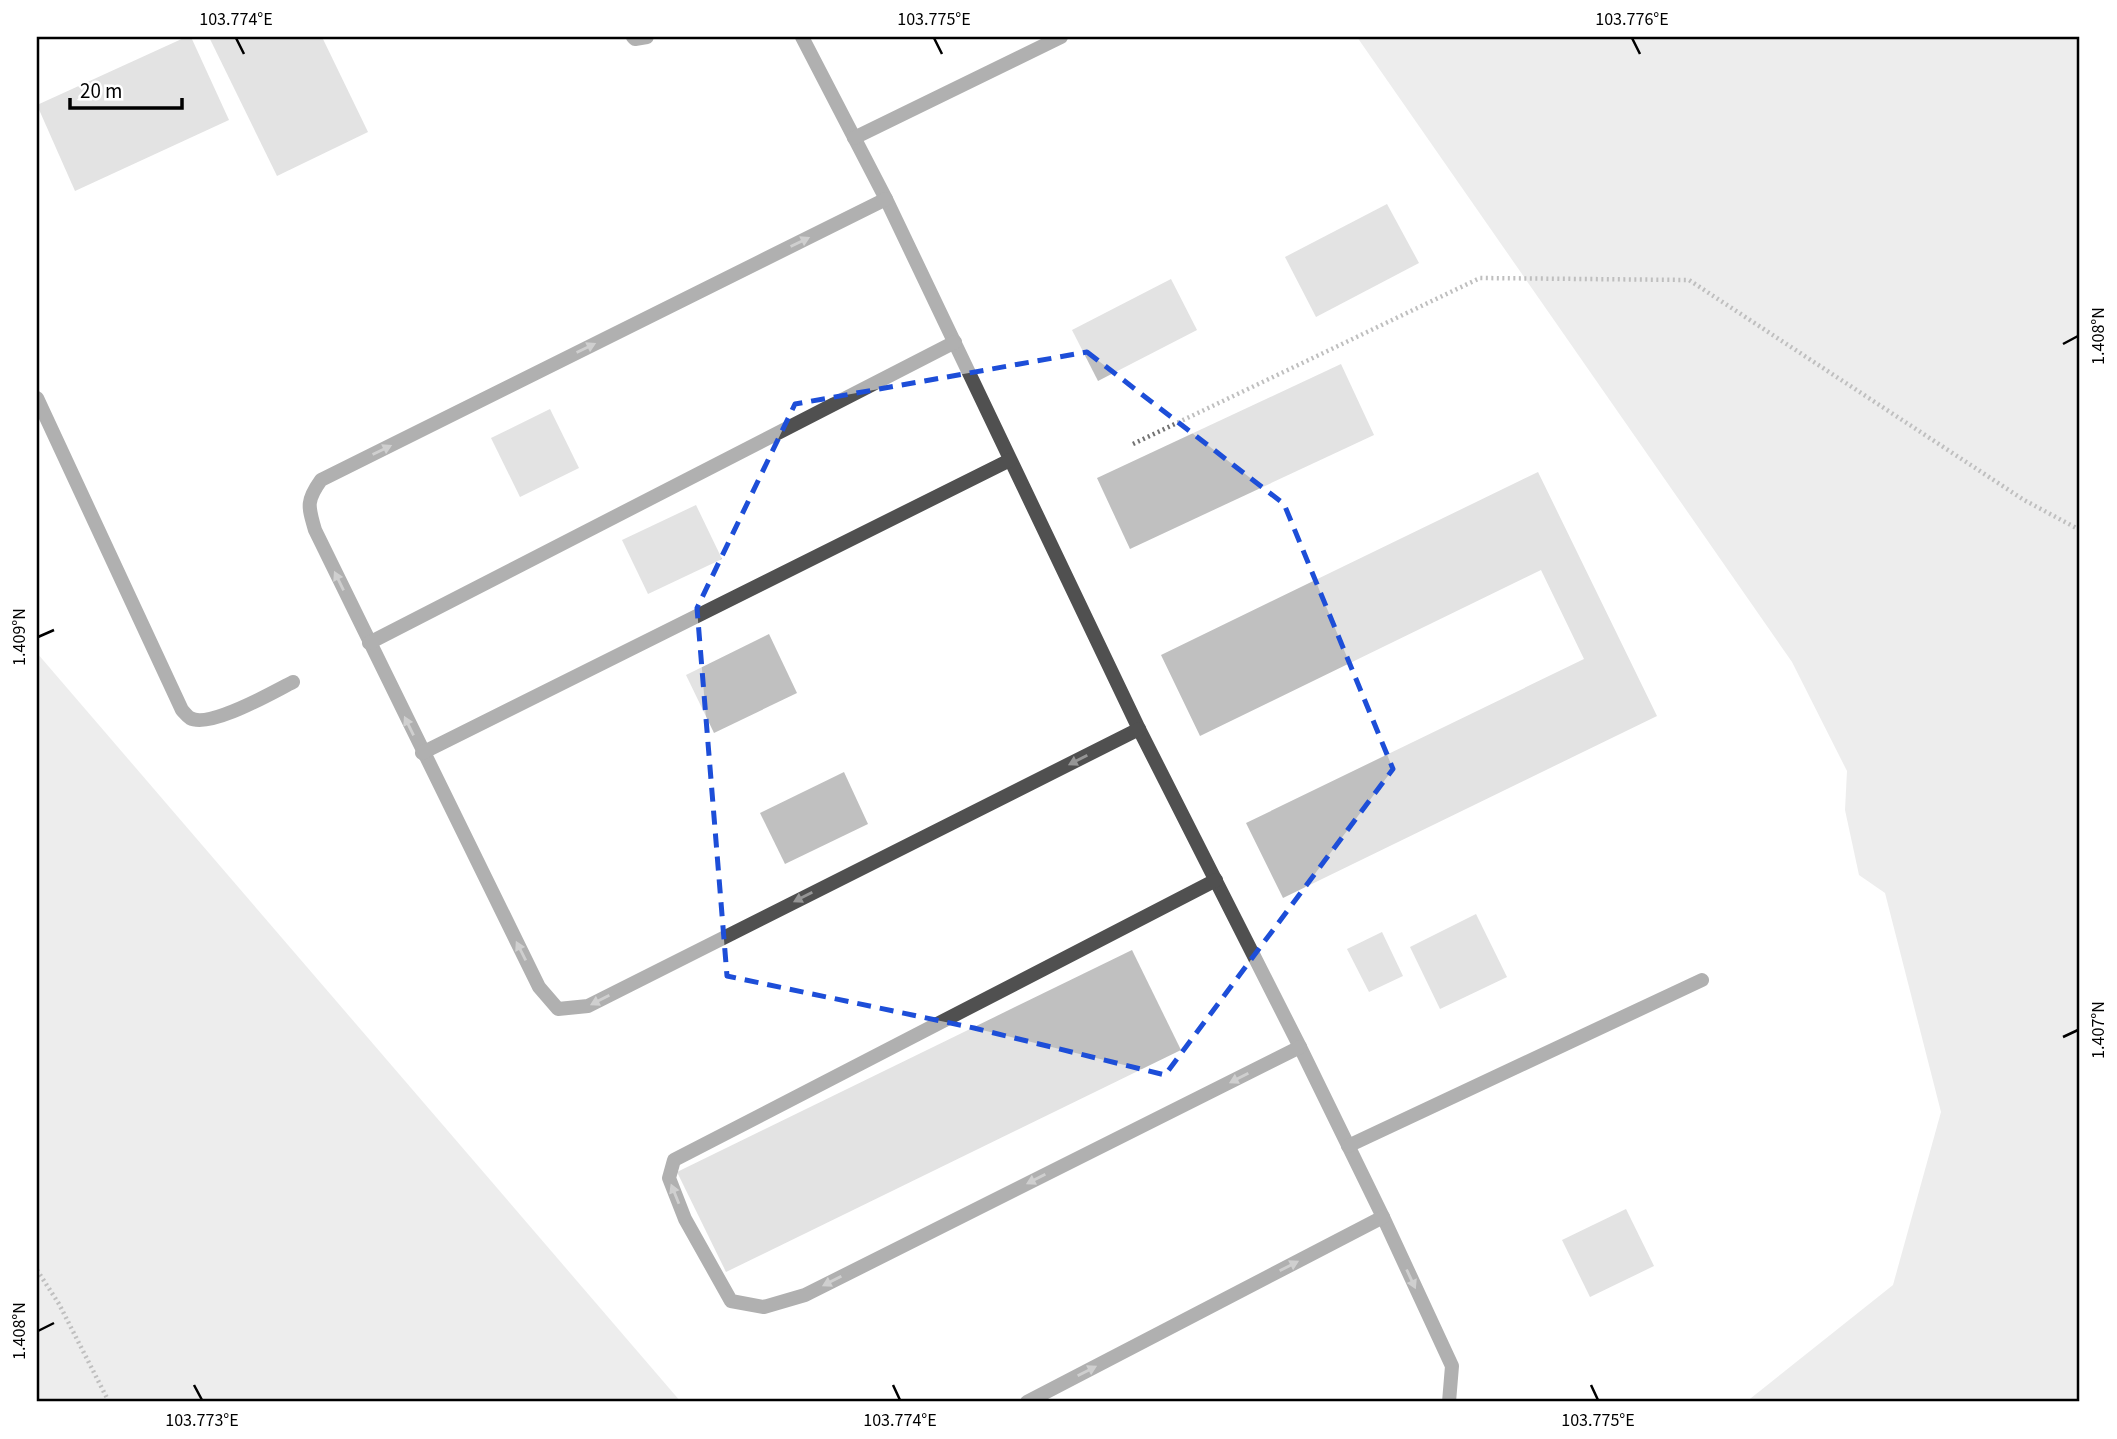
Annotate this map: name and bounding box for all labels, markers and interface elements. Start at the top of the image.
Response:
text: 103.774°E [199,7,273,32]
text: 103.775°E [897,7,971,32]
text: 103.776°E [1595,7,1669,32]
scale bar [70,66,182,110]
text: 20 m [80,76,122,106]
one-way arrow [790,236,810,247]
text: 1.408°N [2086,307,2111,365]
one-way arrow [576,343,596,354]
one-way arrow [372,444,392,455]
one-way arrow [334,571,345,591]
text: 1.409°N [7,608,32,666]
one-way arrow [404,715,415,736]
one-way arrow [1068,754,1088,765]
one-way arrow [793,892,813,903]
one-way arrow [516,941,527,961]
one-way arrow [590,994,610,1005]
text: 1.407°N [2086,1001,2111,1059]
one-way arrow [1229,1072,1249,1083]
one-way arrow [1026,1174,1046,1185]
one-way arrow [670,1183,681,1204]
one-way arrow [1279,1260,1299,1272]
one-way arrow [1406,1269,1417,1289]
one-way arrow [822,1275,842,1286]
text: 1.408°N [7,1302,32,1360]
one-way arrow [1077,1365,1097,1376]
text: 103.773°E [165,1408,239,1433]
text: 103.774°E [863,1408,937,1433]
text: 103.775°E [1561,1408,1635,1433]

